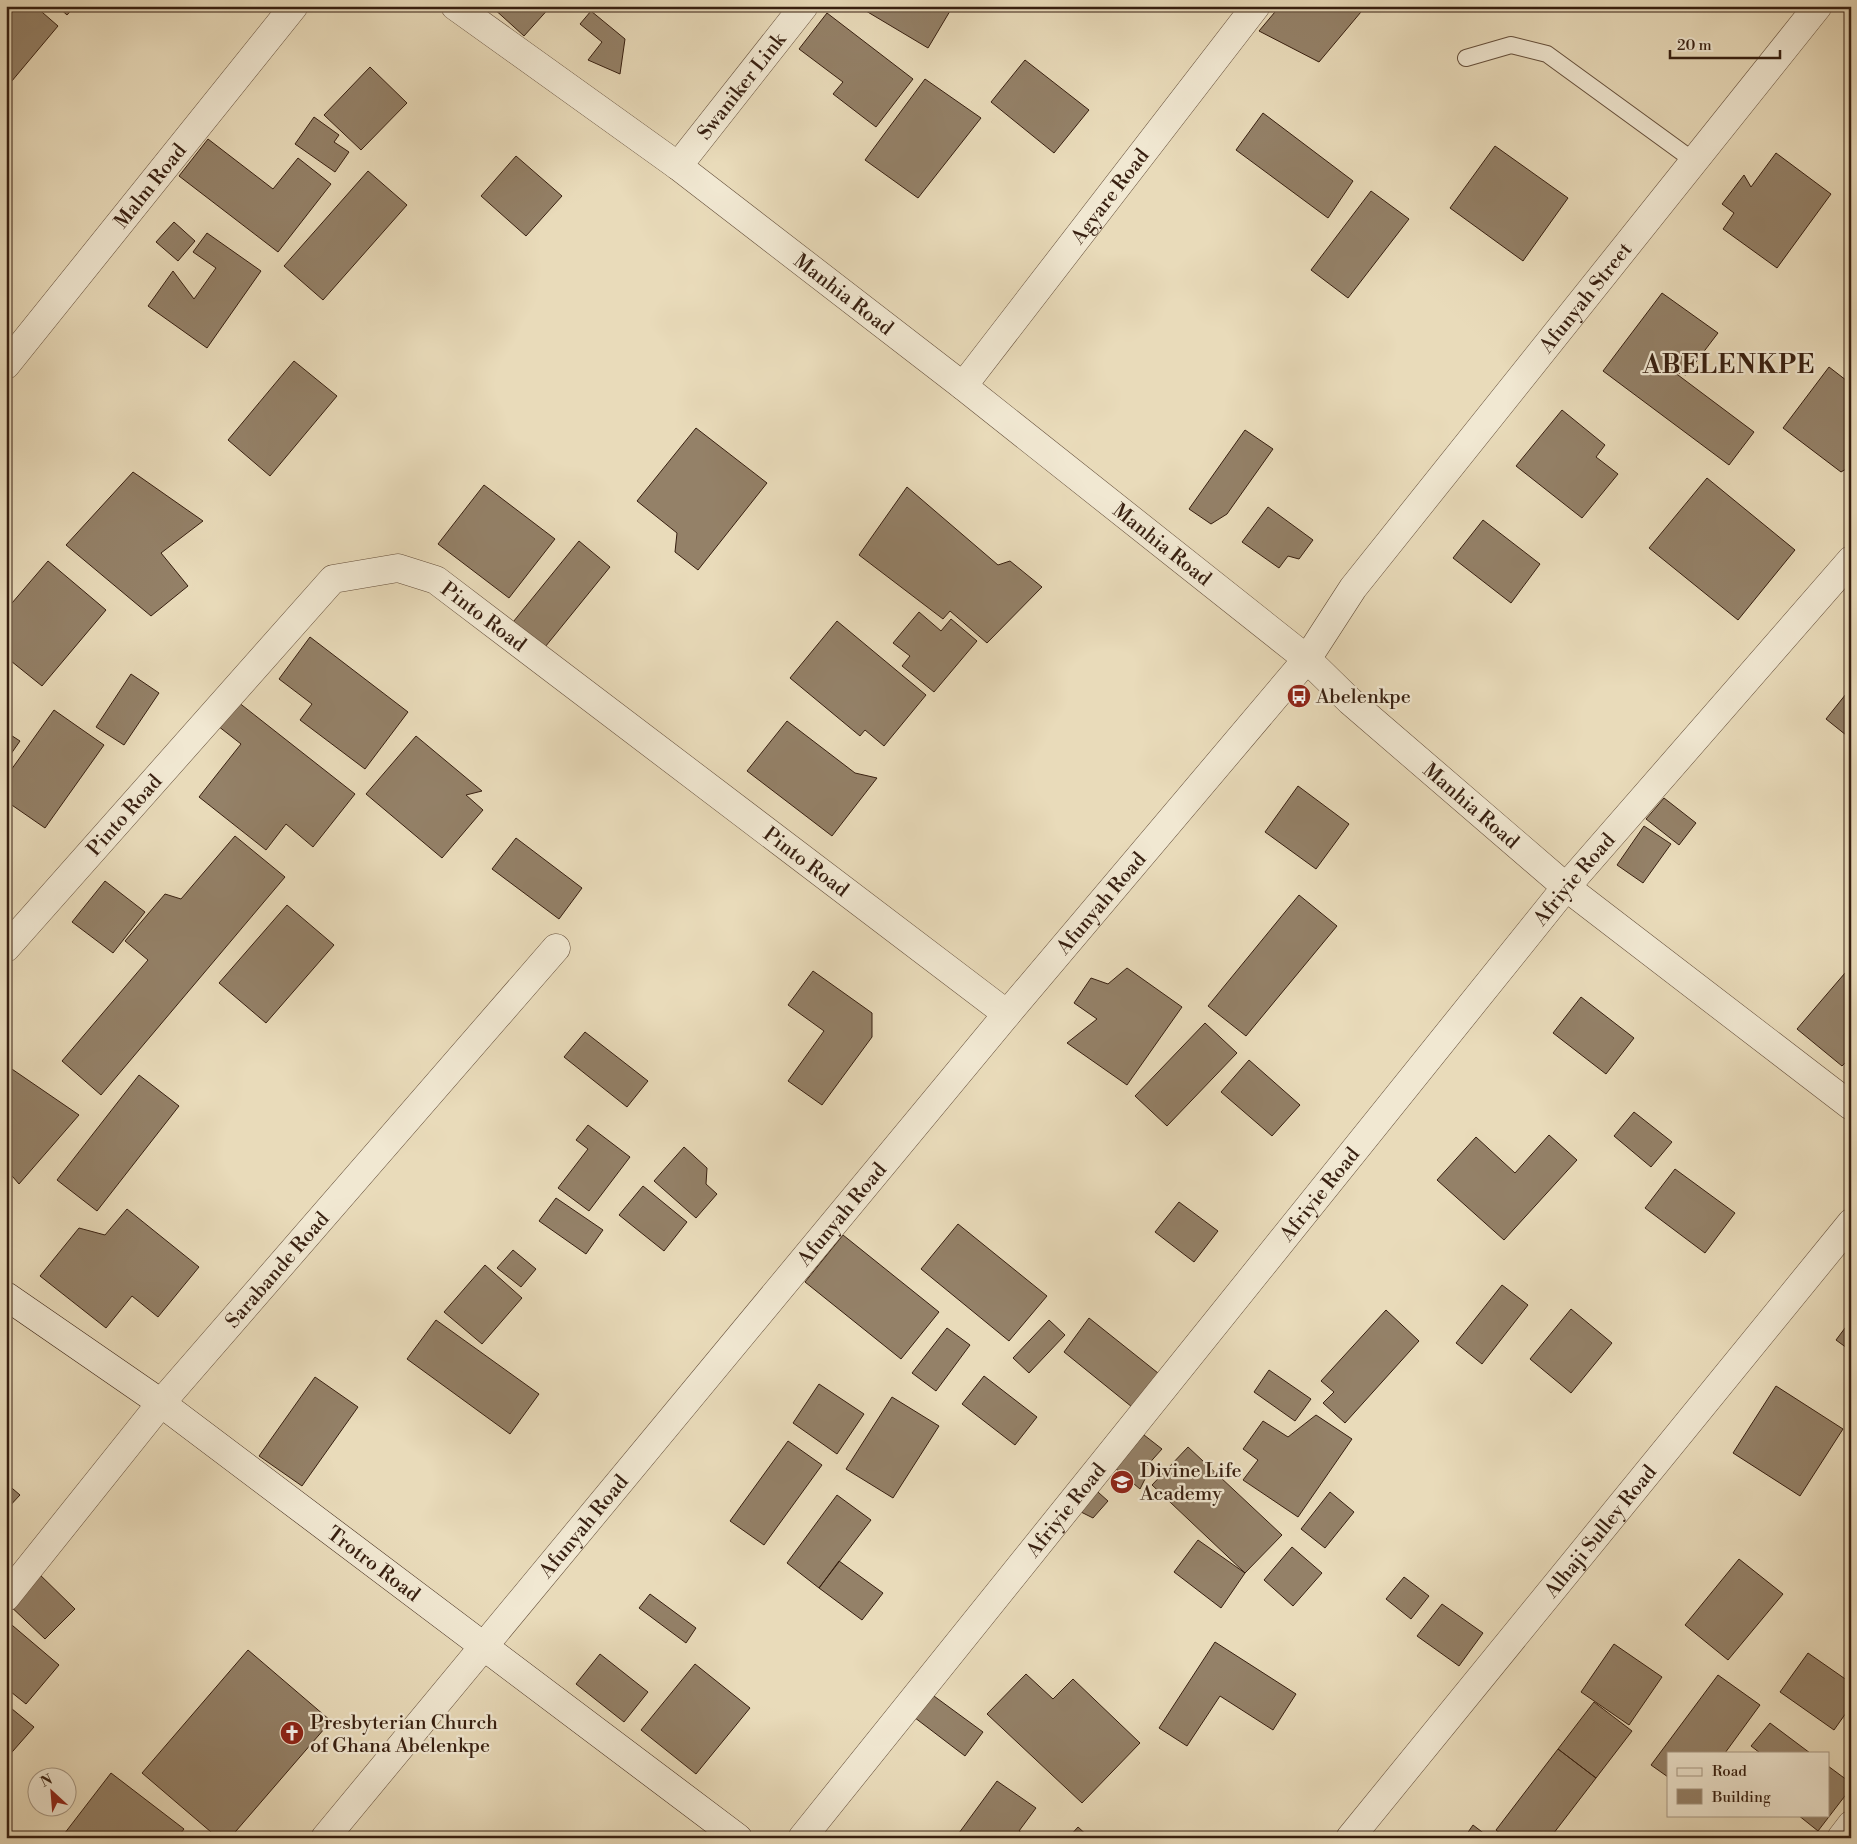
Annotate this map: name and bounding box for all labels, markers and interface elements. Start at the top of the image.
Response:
street label: Swaniker Link [693,27,793,145]
scale bar [1670,28,1780,60]
text: 20 m [1677,36,1712,55]
street label: Malm Road [109,139,193,234]
street label: Agyare Road [1066,144,1156,250]
street label: Afunyah Street [1534,238,1638,359]
street label: Manhia Road [788,249,898,342]
district label: ABELENKPE [1642,350,1815,381]
street label: Manhia Road [1107,499,1216,593]
street label: Pinto Road [435,577,531,658]
bus stop icon: Abelenkpe [1286,683,1312,709]
place label: Abelenkpe [1315,685,1411,710]
street label: Manhia Road [1417,758,1524,855]
street label: Pinto Road [82,769,168,862]
street label: Pinto Road [758,822,854,904]
street label: Afriyie Road [1528,828,1622,932]
street label: Afunyah Road [1051,847,1153,961]
street label: Afriyie Road [1275,1142,1366,1248]
street label: Afunyah Road [792,1158,893,1272]
street label: Sarabande Road [221,1207,336,1334]
street label: Afriyie Road [1021,1458,1113,1564]
place label: Divine Life Academy [1139,1459,1242,1507]
street label: Alhaji Sulley Road [1539,1460,1663,1604]
school or university icon: Divine Life Academy [1109,1469,1135,1495]
street label: Afunyah Road [534,1470,635,1584]
street label: Trotro Road [322,1522,425,1608]
place label: Presbyterian Church of Ghana Abelenkpe [310,1711,498,1759]
church icon: Presbyterian Church of Ghana Abelenkpe [279,1720,305,1746]
legend [1667,1752,1830,1816]
text: Road [1712,1762,1747,1781]
north arrow [28,1766,78,1816]
text: N [38,1771,56,1792]
text: Building [1711,1788,1771,1807]

